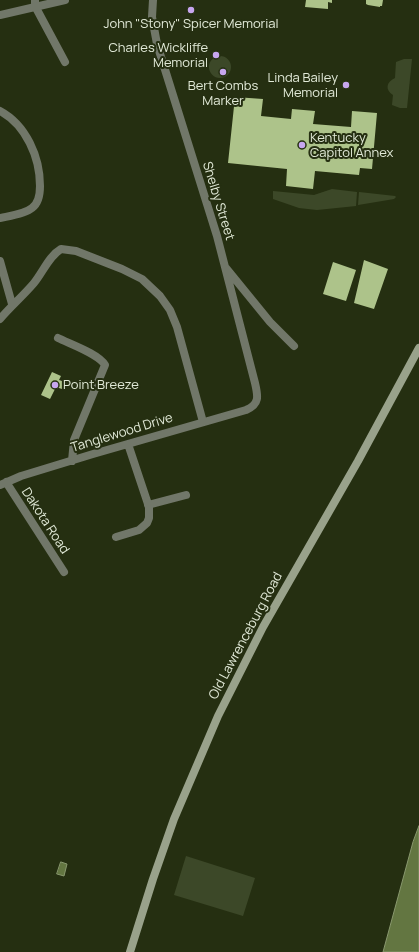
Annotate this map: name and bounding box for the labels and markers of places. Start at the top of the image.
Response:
marker: John "Stony" Spicer Memorial [186,5,196,15]
place label: John "Stony" Spicer Memorial [103,16,279,32]
place label: Charles Wickliffe Memorial [108,40,208,71]
marker: Charles Wickliffe Memorial [211,50,221,60]
marker: Bert Combs Marker [218,67,228,77]
place label: Linda Bailey Memorial [268,70,338,101]
place label: Bert Combs Marker [188,78,258,109]
marker: Linda Bailey Memorial [341,80,351,90]
place label: Kentucky Capitol Annex [310,130,393,161]
marker: Kentucky Capitol Annex [297,140,307,150]
place label: Point Breeze [63,377,139,393]
marker: Point Breeze [50,380,60,390]

